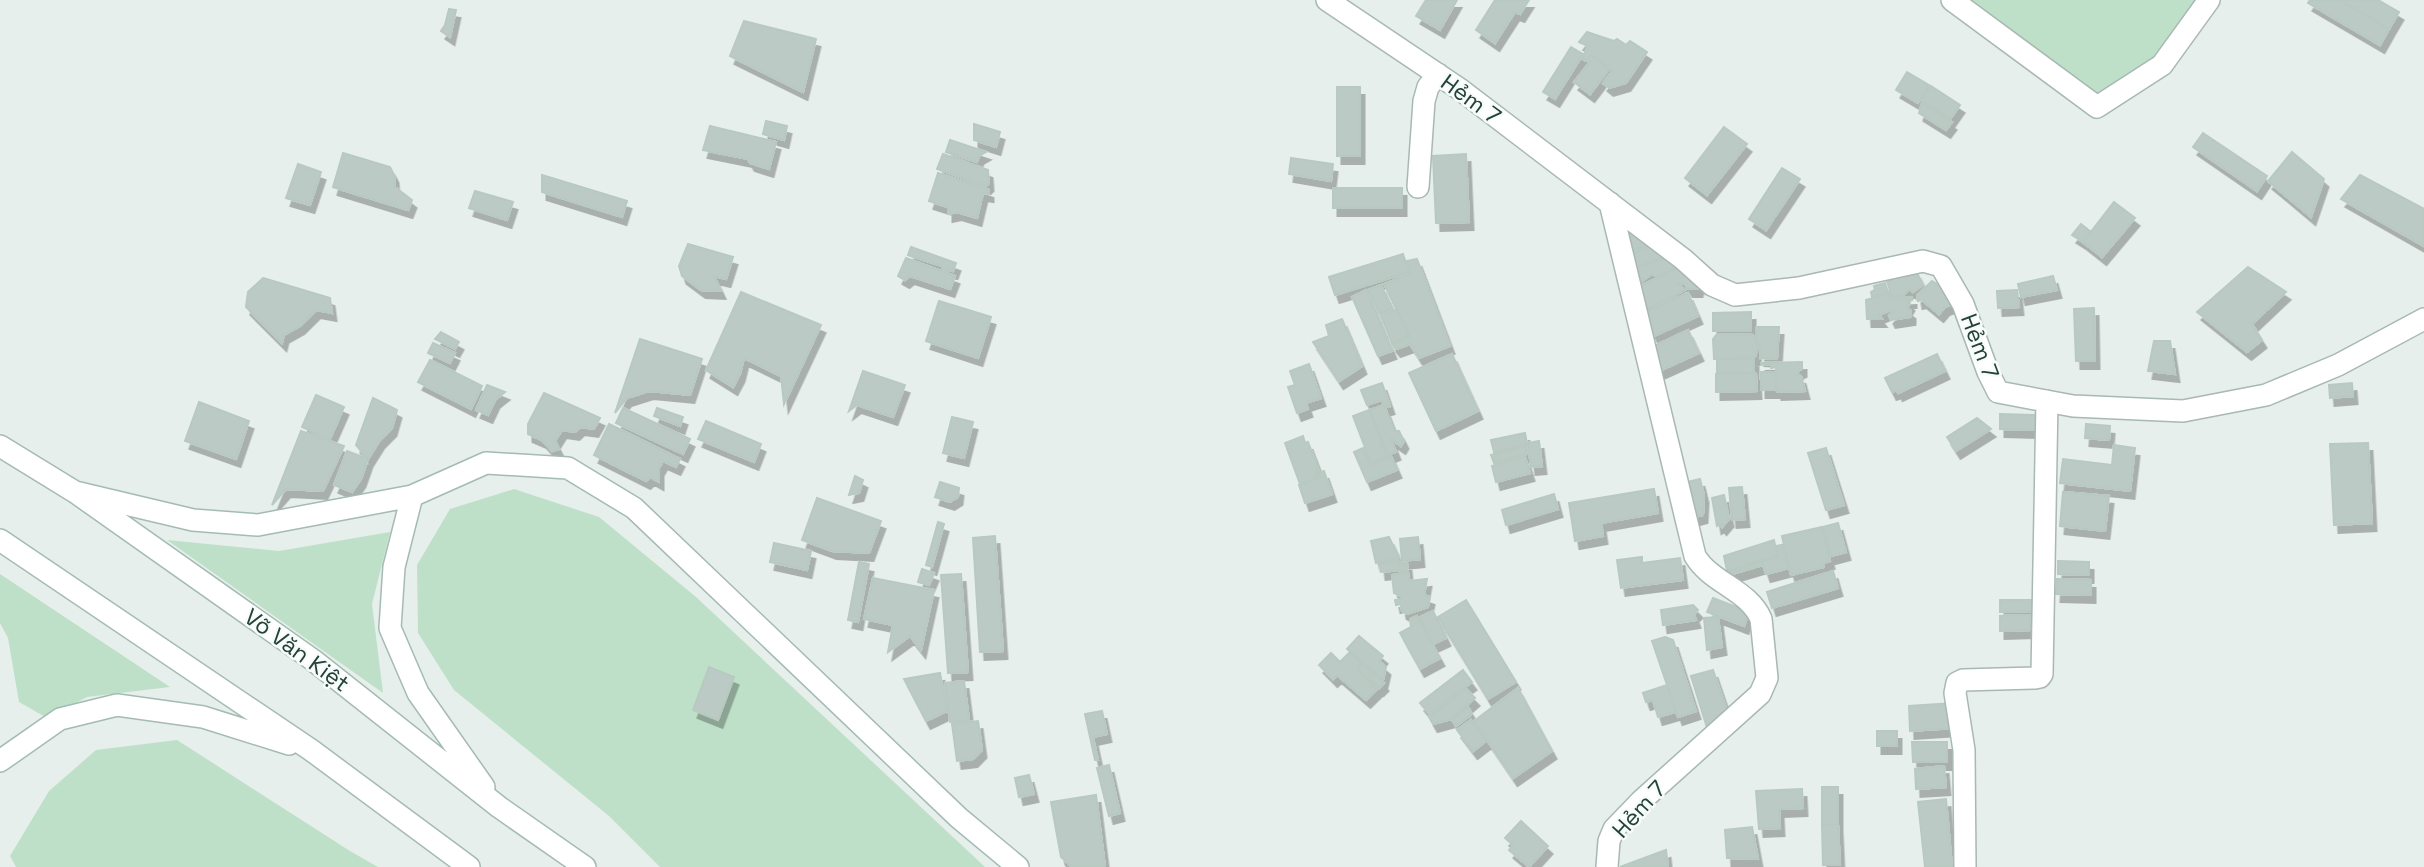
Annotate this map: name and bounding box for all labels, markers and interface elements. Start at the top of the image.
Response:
street label: Hẻm 7 [1435,67,1507,131]
street label: Hẻm 7 [1954,309,2006,383]
street label: Võ Văn Kiệt [238,602,356,698]
street label: Hẻm 7 [1605,774,1673,844]

